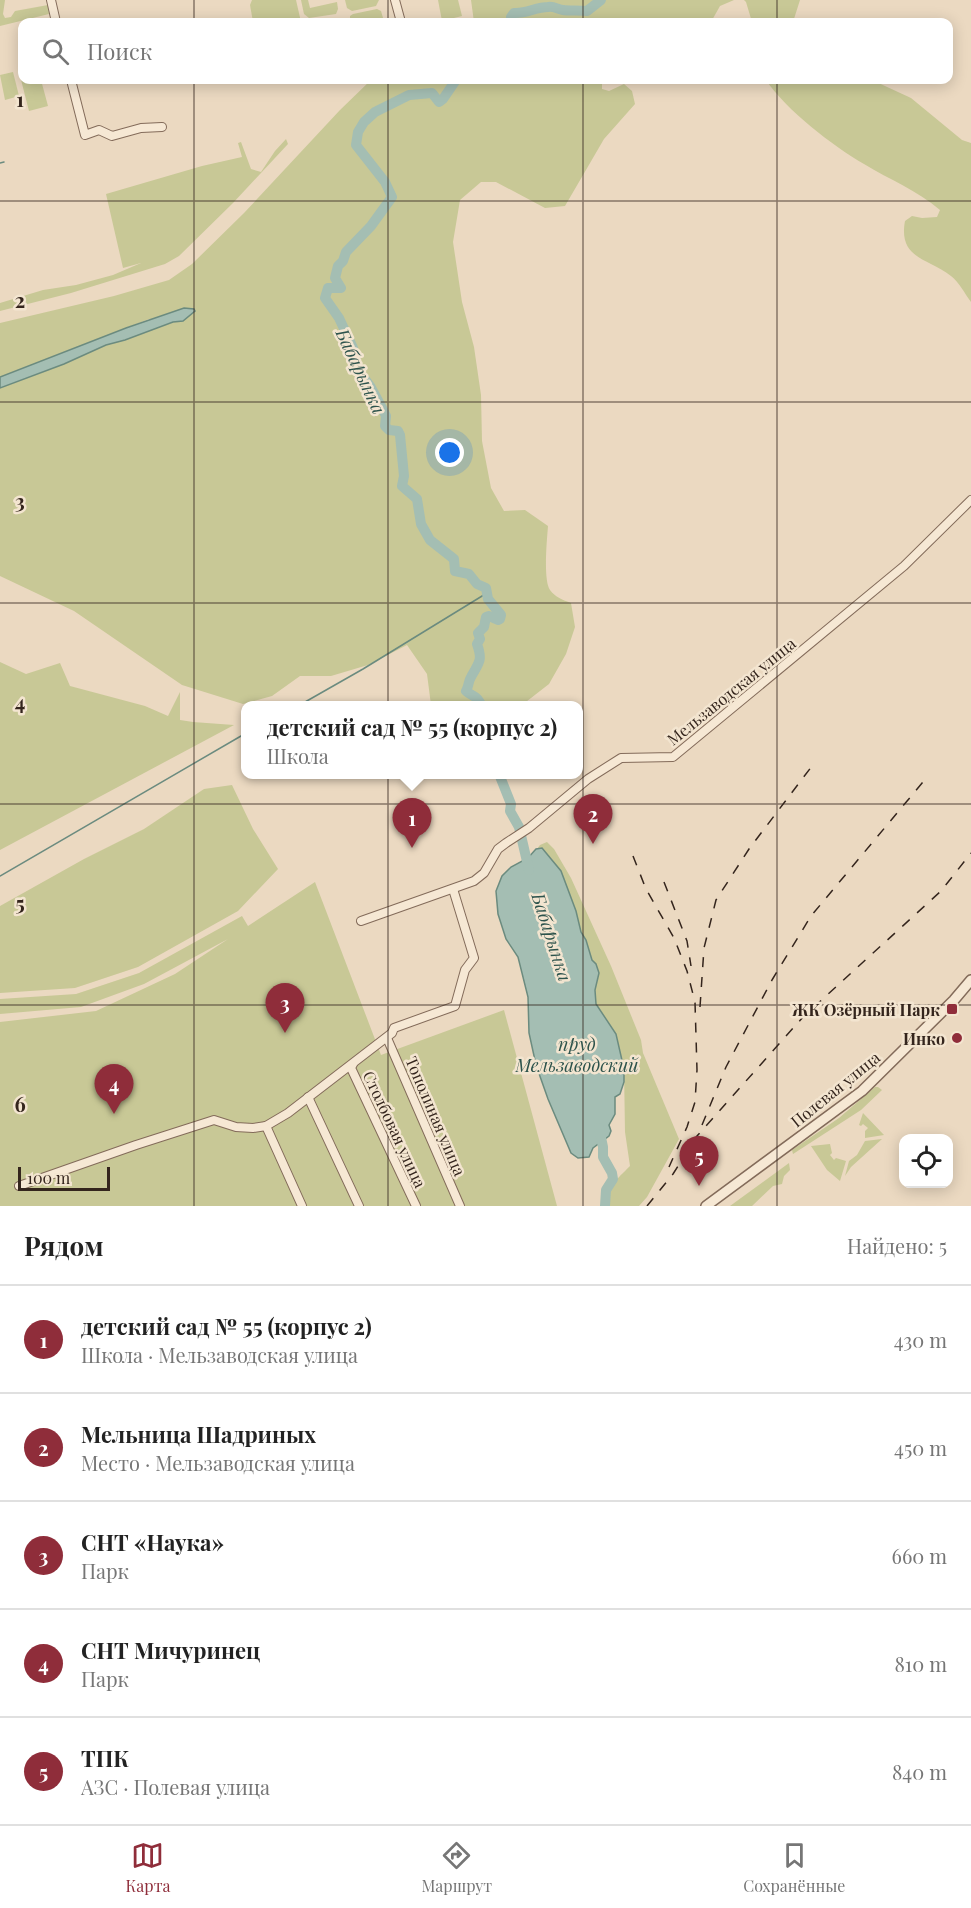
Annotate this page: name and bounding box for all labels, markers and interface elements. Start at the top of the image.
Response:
search box [18,18,953,84]
icon: search [39,35,72,68]
text: Поиск [87,36,152,66]
text: 1 [16,85,24,112]
text: 2 [15,286,25,313]
water label: Бабарынка [330,323,391,418]
your location [435,438,464,467]
text: 3 [15,487,25,514]
street label: Мельзаводская улица [662,633,800,749]
text: 4 [15,688,25,715]
popup [241,701,583,779]
text: детский сад № 55 (корпус 2) [267,712,557,742]
text: Школа [267,742,329,769]
pin: 2 [574,794,612,844]
pin: 1 [392,798,432,848]
text: 5 [15,889,25,916]
water label: Бабарынка [526,889,578,984]
pin: 3 [266,984,304,1033]
place label: ЖК Озёрный Парк [791,999,940,1020]
marker: ЖК Озёрный Парк [945,1002,959,1016]
place label: Инко [903,1028,945,1049]
marker: Инко [950,1031,964,1045]
water label: пруд Мельзаводский [515,1032,639,1077]
street label: Полевая улица [786,1047,884,1131]
street label: Тополиная улица [401,1053,471,1179]
pin: 4 [94,1064,134,1114]
street label: Столбовая улица [359,1067,431,1191]
text: 6 [14,1090,26,1117]
map controls [899,1134,953,1188]
button: locate [899,1134,953,1188]
pin: 5 [680,1136,718,1186]
scale bar [18,1164,110,1192]
text: 100 m [27,1167,70,1188]
text: Рядом [24,1228,103,1263]
text: Найдено: 5 [847,1232,947,1259]
text: детский сад № 55 (корпус 2) [81,1311,372,1341]
text: 1 [40,1326,47,1353]
text: 430 m [894,1326,947,1353]
text: Школа · Мельзаводская улица [81,1341,358,1368]
text: Мельница Шадриных [81,1419,316,1449]
text: 2 [38,1434,49,1461]
text: 450 m [894,1434,947,1461]
text: Место · Мельзаводская улица [81,1449,355,1476]
text: СНТ «Наука» [81,1527,224,1557]
text: 3 [39,1542,48,1569]
text: 660 m [892,1542,947,1569]
text: Парк [81,1557,129,1584]
text: СНТ Мичуринец [81,1635,260,1665]
text: 4 [38,1650,49,1677]
text: 810 m [894,1650,947,1677]
text: Парк [81,1665,129,1692]
text: ТПК [81,1743,129,1773]
text: 5 [39,1758,48,1785]
text: 840 m [892,1758,947,1785]
text: АЗС · Полевая улица [81,1773,270,1800]
tab: Карта [126,1839,170,1896]
tab: Маршрут [422,1839,492,1896]
tab: Сохранённые [743,1839,845,1896]

